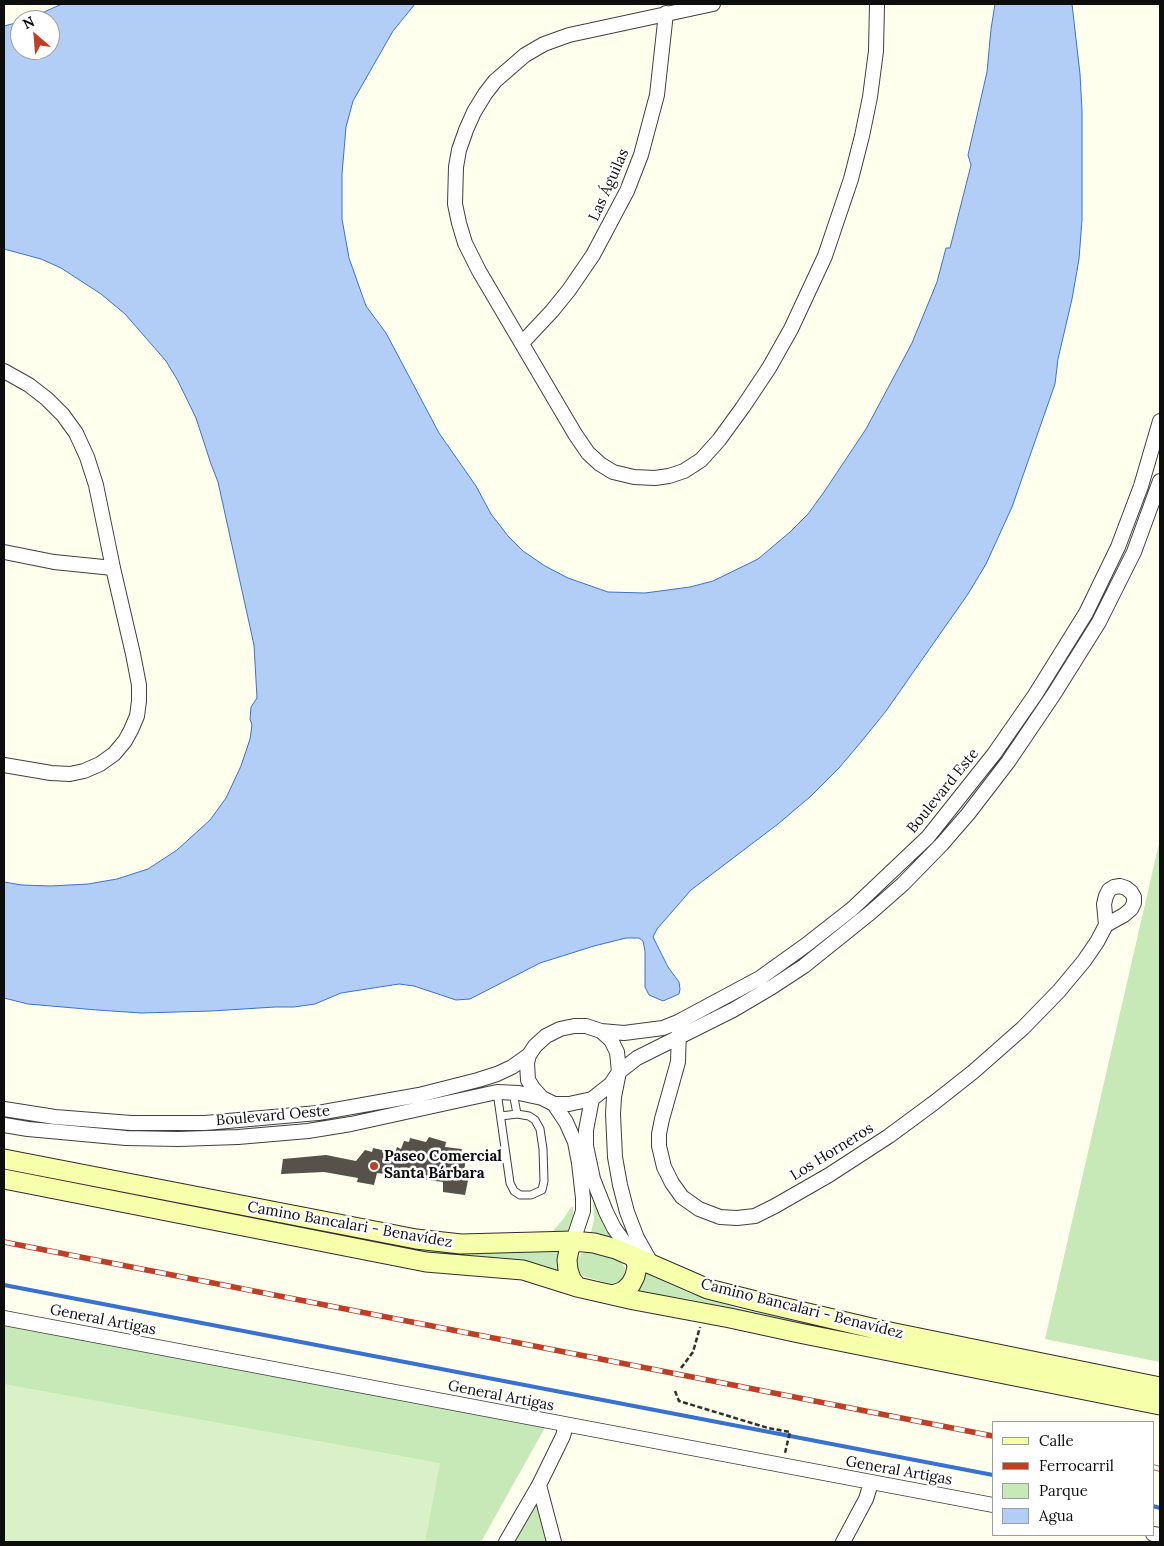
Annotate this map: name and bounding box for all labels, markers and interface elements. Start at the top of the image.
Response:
north arrow [10,10,60,60]
text: N [20,12,38,33]
street label: Las Águilas [585,146,633,224]
street label: Boulevard Este [903,745,983,837]
street label: Boulevard Oeste [215,1102,331,1130]
street label: Los Horneros [787,1119,877,1185]
place label: Paseo Comercial Santa Bárbara [384,1148,502,1183]
marker: Paseo Comercial Santa Bárbara [368,1160,380,1172]
street label: Camino Bancalari - Benavídez [246,1198,454,1252]
street label: Camino Bancalari - Benavídez [699,1275,905,1343]
street label: General Artigas [48,1301,158,1339]
street label: General Artigas [446,1377,556,1415]
legend [992,1421,1154,1536]
text: Calle [1039,1431,1074,1450]
street label: General Artigas [844,1453,954,1489]
text: Ferrocarril [1039,1456,1114,1475]
text: Parque [1039,1481,1088,1500]
text: Agua [1039,1506,1073,1525]

